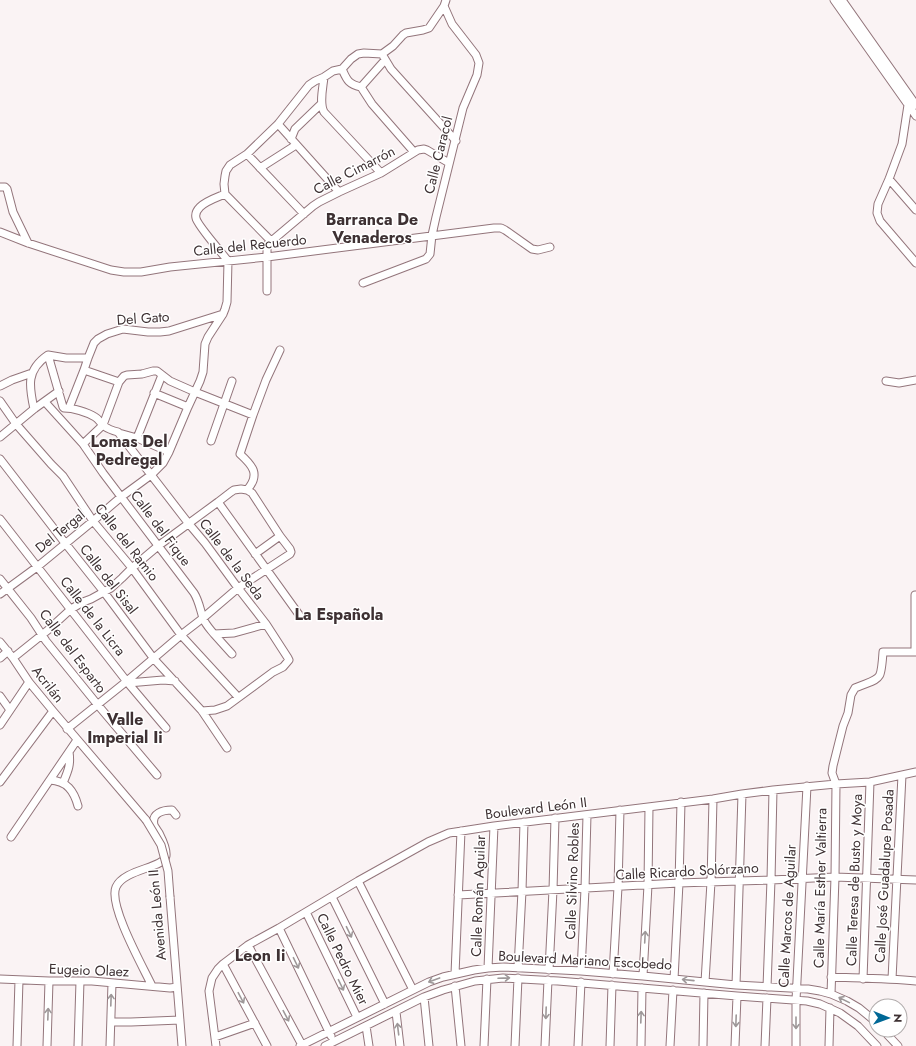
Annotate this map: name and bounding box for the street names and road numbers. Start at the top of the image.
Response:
street label: Calle Caracol [419,114,457,196]
street label: Calle Cimarrón [310,141,398,199]
street label: Calle del Recuerdo [193,229,308,261]
street label: Del Gato [116,306,170,330]
street label: Calle del Fique [126,486,196,570]
street label: Calle del Ramio [90,499,164,585]
street label: Del Tergal [31,505,89,557]
street label: Calle de la Seda [195,514,269,604]
street label: Calle del Sisal [75,540,143,618]
street label: Calle de la Licra [56,572,130,660]
street label: Calle del Esparto [35,605,111,697]
street label: Acrilán [27,661,69,707]
street label: Calle José Guadalupe Posada [869,789,899,963]
street label: Boulevard León II [484,792,588,824]
street label: Calle Teresa de Busto y Moya [841,794,867,966]
street label: Calle María Esther Valtierra [809,808,831,968]
street label: Calle Silvino Robles [560,822,584,940]
street label: Calle Román Aguilar [466,835,490,957]
street label: Calle Marcos de Aguilar [773,844,801,988]
street label: Calle Ricardo Solórzano [615,857,759,885]
street label: Avenida León II [143,869,171,961]
street label: Calle Pedro Mier [312,910,374,1009]
street label: Boulevard Mariano Escobedo [498,945,673,975]
street label: Eugeio Olaez [49,959,130,981]

